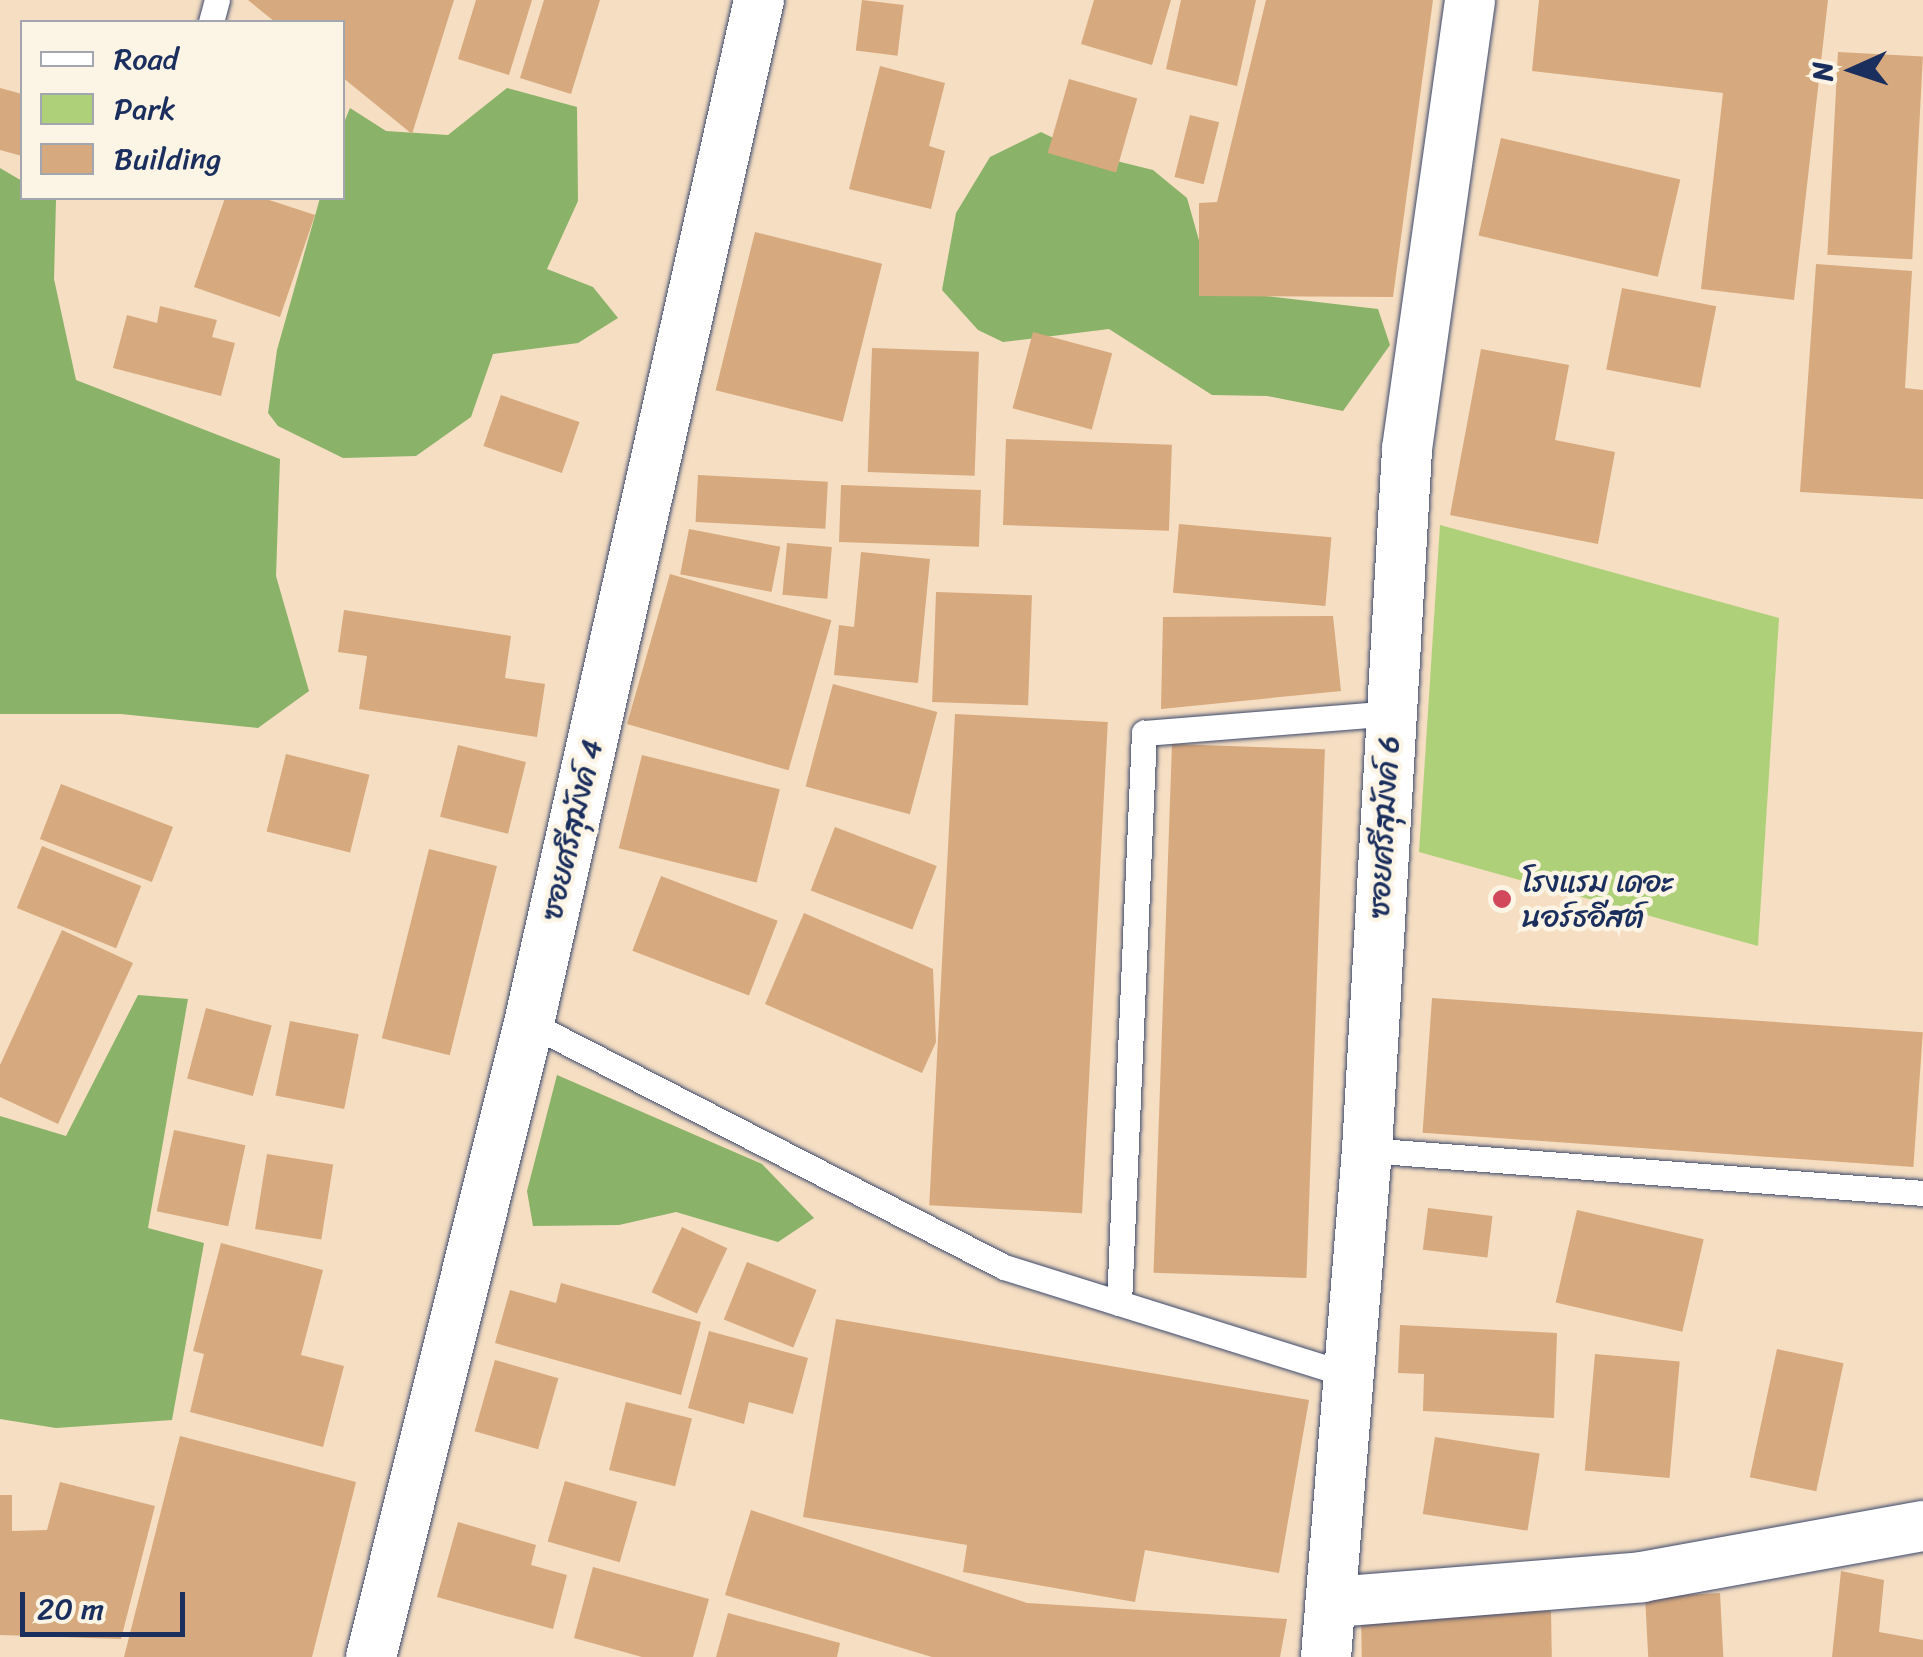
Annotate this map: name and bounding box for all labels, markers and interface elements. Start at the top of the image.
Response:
legend [20,20,345,200]
north arrow [1803,20,1903,120]
text: Road [114,32,178,86]
text: N [1798,61,1848,83]
text: Park [114,82,176,136]
text: Building [114,132,221,186]
street label: ซอยศรีสุมังค์ 6 [1361,735,1407,919]
street label: ซอยศรีสุมังค์ 4 [534,736,610,924]
place label: โรงแรม เดอะ นอร์ธอีสต์ [1522,864,1674,934]
marker: โรงแรม เดอะ นอร์ธอีสต์ [1491,888,1513,910]
scale bar [25,1572,190,1634]
text: 20 m [37,1582,104,1636]

